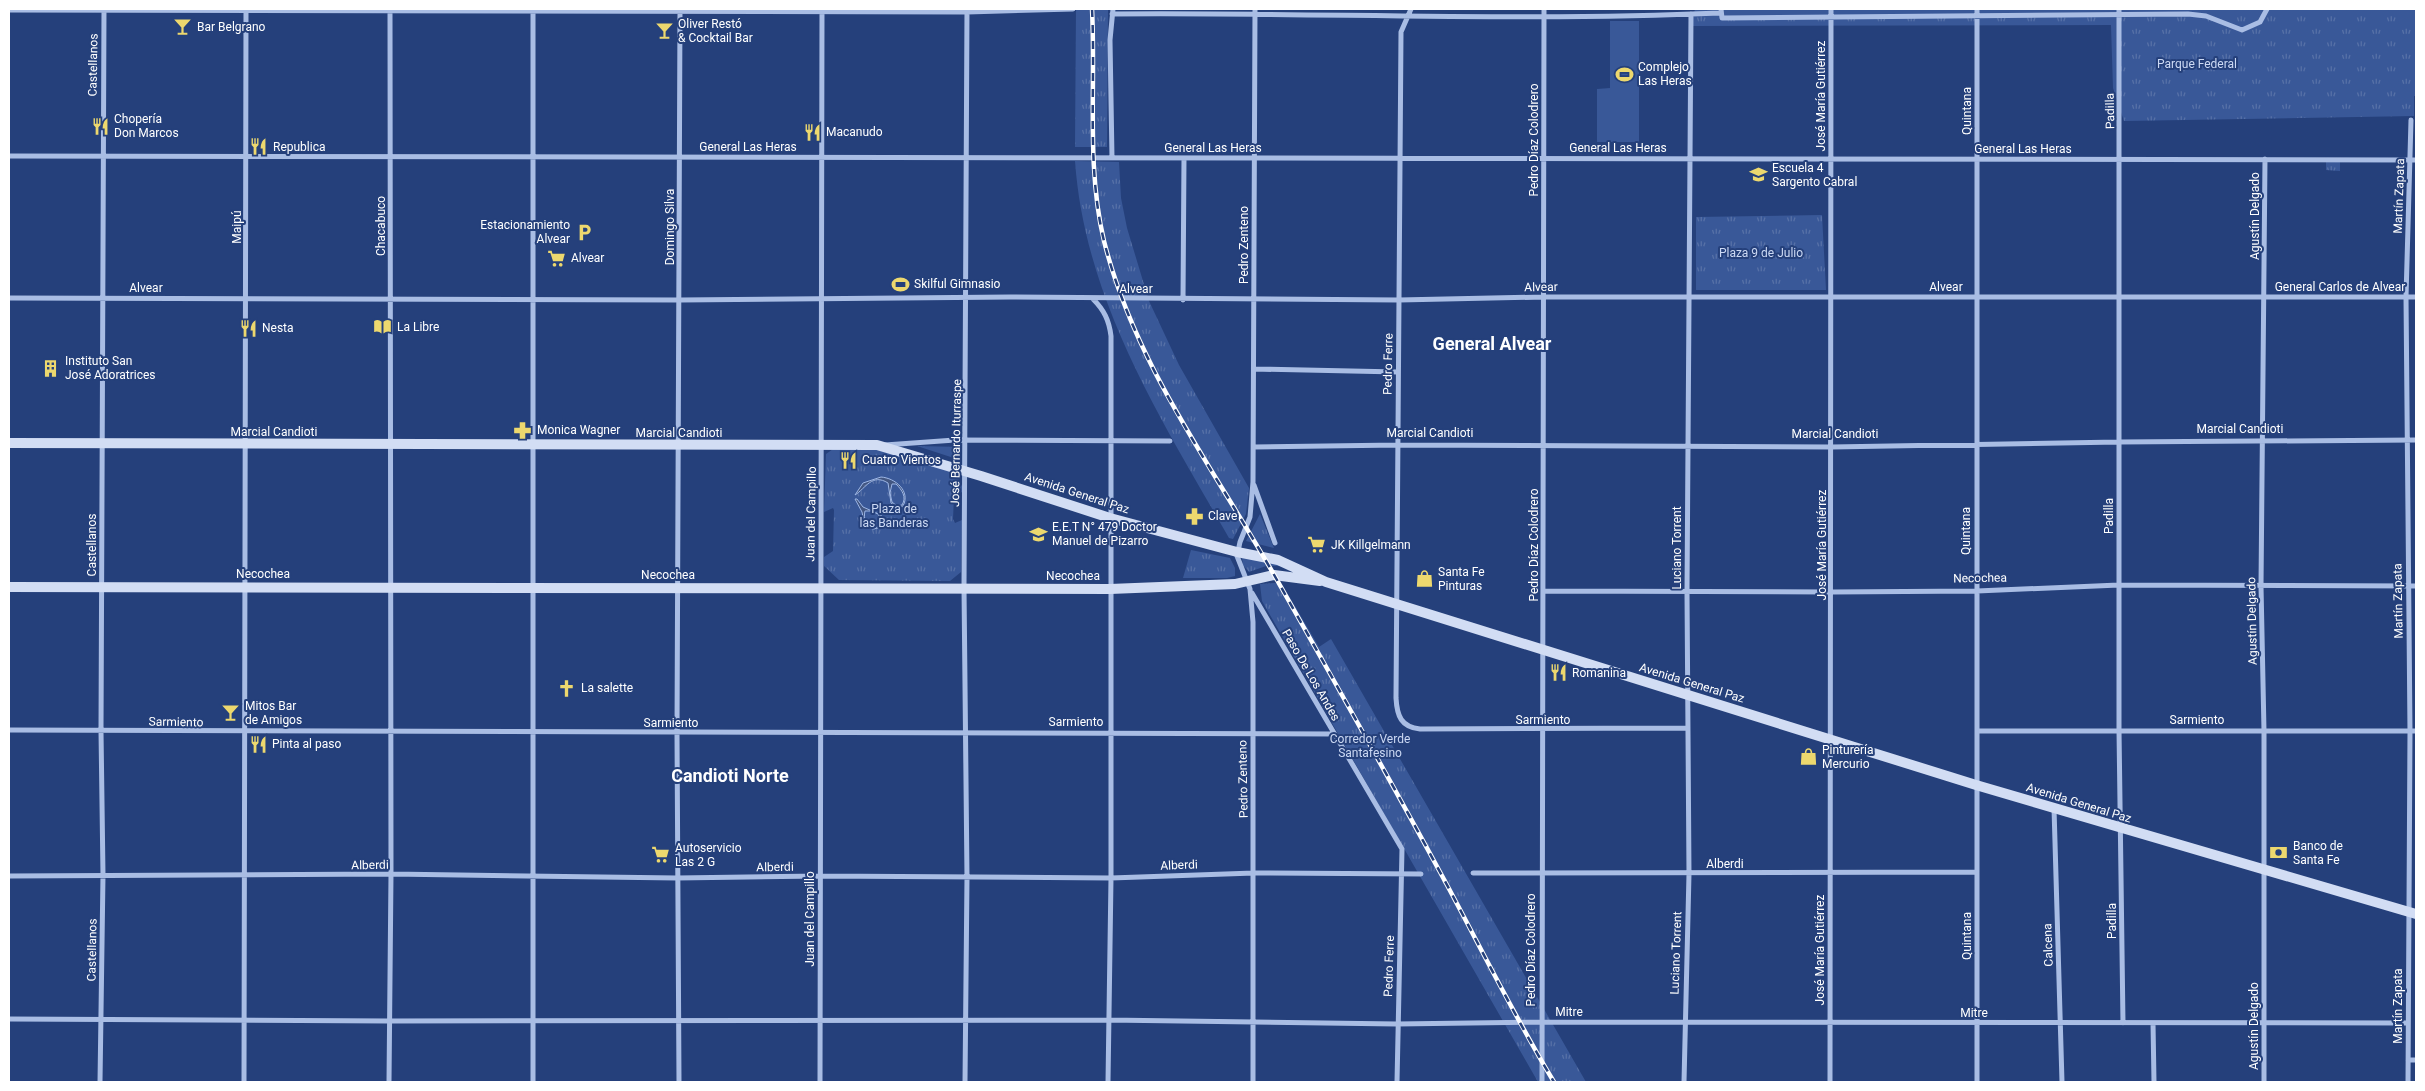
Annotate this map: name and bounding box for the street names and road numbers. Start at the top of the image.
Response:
street label: Castellanos [85,33,101,97]
street label: José María Gutiérrez [1814,41,1828,151]
street label: Pedro Díaz Colodrero [1527,83,1541,197]
street label: Quintana [1960,87,1974,135]
street label: Padilla [2103,93,2117,129]
street label: General Las Heras [699,140,797,154]
street label: General Las Heras [1164,141,1262,155]
street label: General Las Heras [1569,141,1667,155]
street label: General Las Heras [1974,142,2072,156]
street label: Martín Zapata [2391,158,2407,234]
street label: Agustín Delgado [2248,172,2262,260]
street label: Domingo Silva [663,189,677,265]
street label: Chacabuco [374,196,388,256]
street label: Pedro Zenteno [1237,206,1251,284]
street label: Maipú [230,210,244,244]
street label: Alvear [1524,280,1558,294]
street label: Alvear [1929,280,1963,294]
street label: General Carlos de Alvear [2275,280,2405,294]
street label: Alvear [129,281,163,295]
street label: Alvear [1119,282,1153,296]
street label: Pedro Ferre [1380,333,1396,395]
street label: José Bernardo Iturraspe [948,379,964,507]
street label: Marcial Candioti [2197,422,2284,436]
street label: Marcial Candioti [231,425,318,439]
street label: Marcial Candioti [636,426,723,440]
street label: Marcial Candioti [1387,426,1474,440]
street label: Marcial Candioti [1792,427,1879,441]
street label: Juan del Campillo [803,466,819,562]
street label: Avenida General Paz [1023,469,1131,517]
street label: Pedro Díaz Colodrero [1527,488,1541,602]
street label: José María Gutiérrez [1815,490,1829,600]
street label: Padilla [2102,498,2116,534]
street label: Luciano Torrent [1670,506,1684,590]
street label: Quintana [1959,507,1973,555]
street label: Castellanos [85,514,99,576]
street label: Martín Zapata [2390,563,2406,639]
street label: Necochea [236,567,290,581]
street label: Necochea [641,568,695,582]
street label: Necochea [1046,569,1100,583]
street label: Necochea [1953,571,2007,585]
street label: Agustín Delgado [2244,577,2260,665]
street label: Paso De Los Andes [1279,627,1343,723]
street label: Avenida General Paz [1638,660,1746,706]
street label: Sarmiento [1516,713,1571,727]
street label: Sarmiento [2170,713,2225,727]
street label: Sarmiento [148,715,204,729]
street label: Sarmiento [1049,715,1104,729]
street label: Sarmiento [644,716,699,730]
street label: Pedro Zenteno [1235,740,1251,818]
street label: Avenida General Paz [2025,780,2133,826]
street label: Alberdi [1160,857,1198,873]
street label: Alberdi [1706,857,1744,871]
street label: Alberdi [351,858,389,872]
street label: Alberdi [756,860,794,874]
street label: Juan del Campillo [803,871,817,967]
street label: Pedro Díaz Colodrero [1524,893,1538,1007]
street label: José María Gutiérrez [1813,895,1827,1005]
street label: Padilla [2105,903,2119,939]
street label: Luciano Torrent [1668,911,1684,995]
street label: Quintana [1960,912,1974,960]
street label: Castellanos [84,918,100,982]
street label: Calcena [2040,923,2056,967]
street label: Pedro Ferre [1381,935,1397,997]
street label: Martín Zapata [2391,968,2405,1044]
street label: Agustín Delgado [2247,982,2261,1070]
street label: Mitre [1555,1005,1583,1019]
street label: Mitre [1960,1006,1988,1020]

